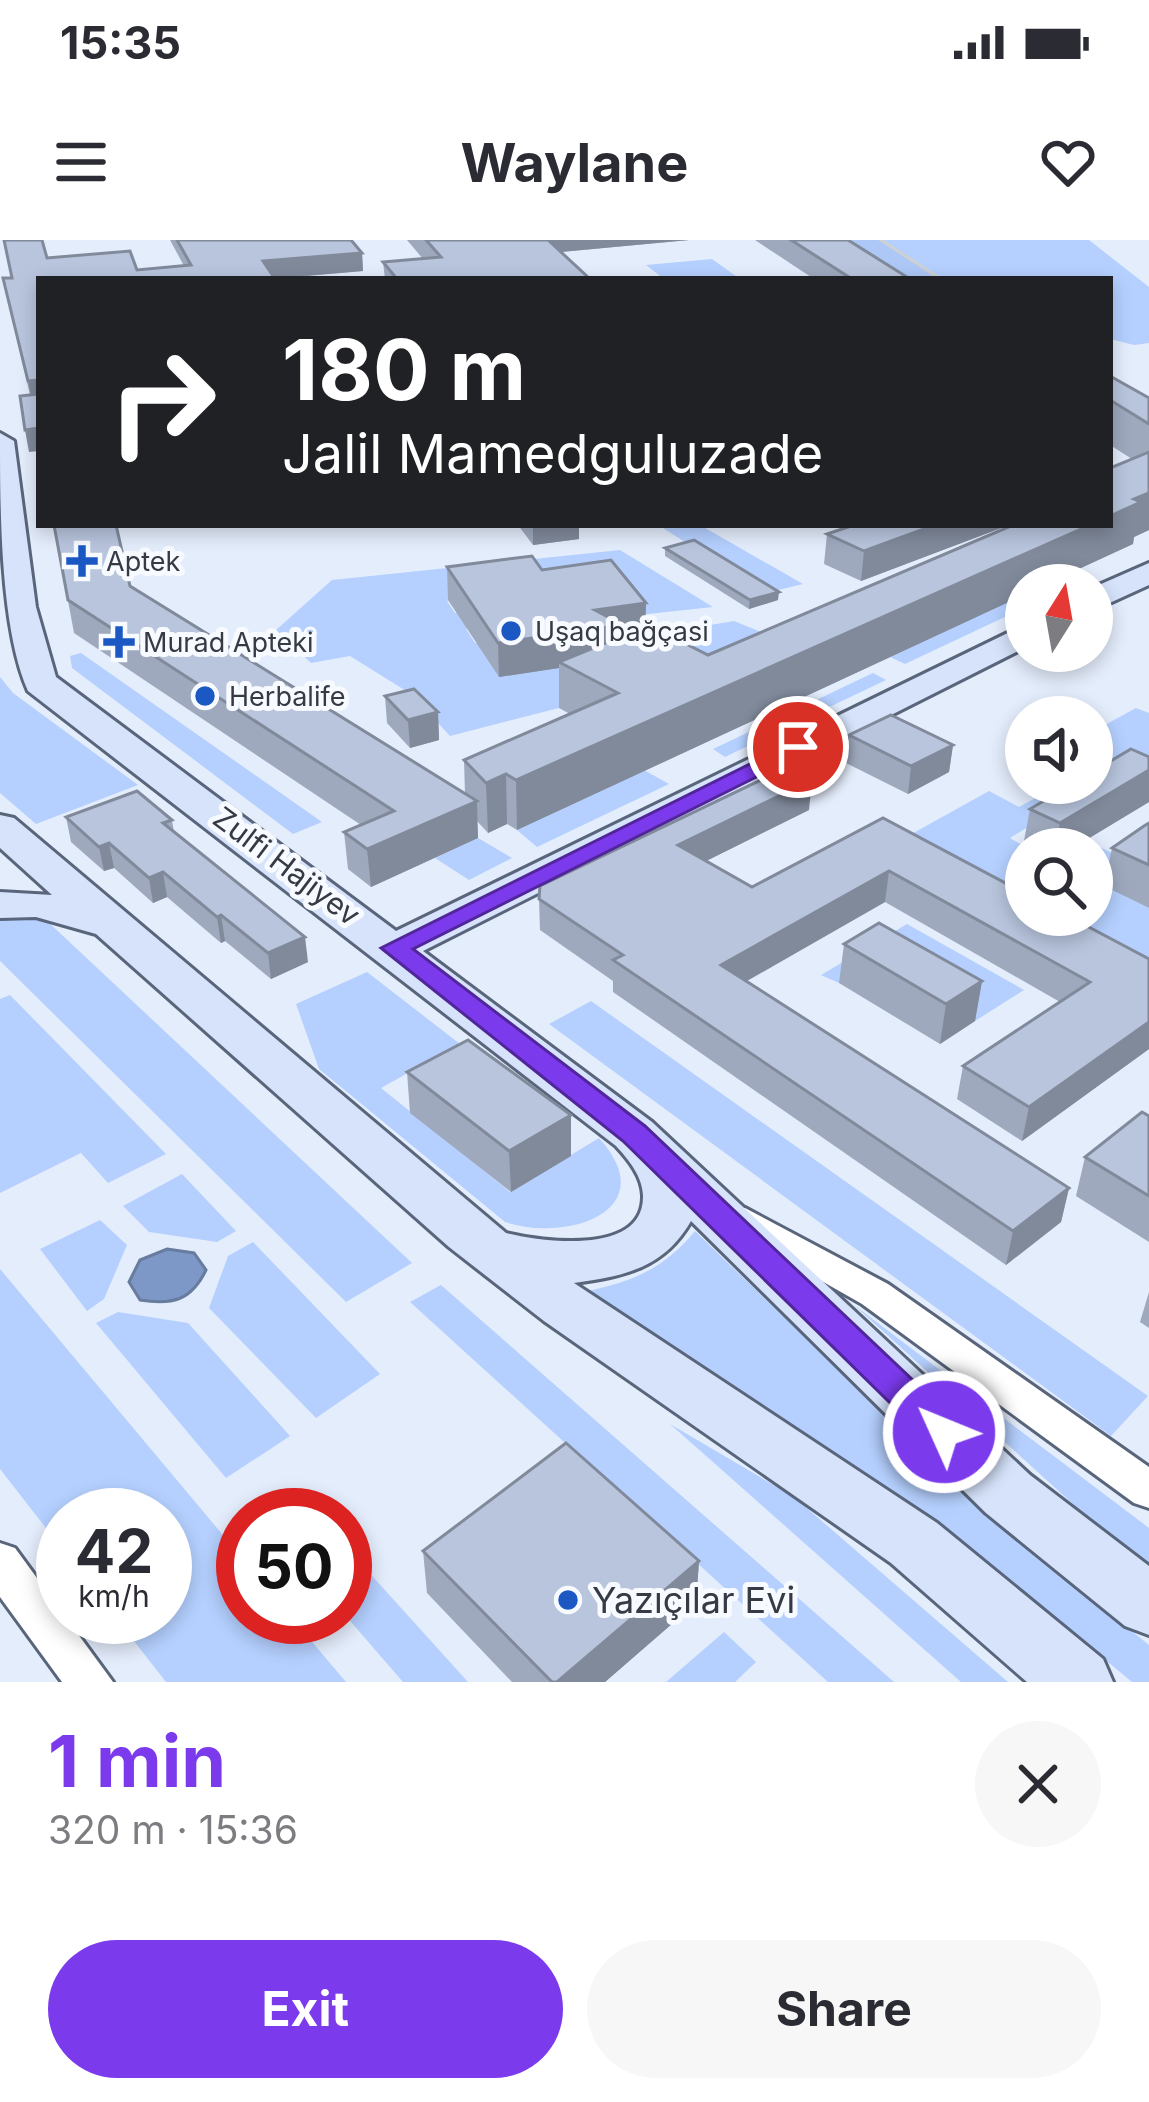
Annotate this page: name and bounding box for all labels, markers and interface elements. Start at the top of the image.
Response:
text: 15:35 [60,15,181,70]
icon: menu [48,129,114,195]
icon: heart [1035,129,1101,195]
text: Waylane [461,130,688,195]
text: 180 m [282,319,526,420]
icon: right [84,324,240,480]
text: Jalil Mamedguluzade [282,421,823,486]
place label: Aptek [106,545,180,578]
marker: Aptek [69,548,95,574]
north arrow [1005,564,1113,672]
map controls [1005,564,1113,936]
place label: Uşaq bağçasi [535,615,709,648]
marker: Uşaq bağçasi [498,618,524,644]
place label: Murad Apteki [143,626,314,659]
marker: Murad Apteki [106,629,132,655]
place label: Herbalife [229,680,345,713]
marker: Herbalife [192,683,218,709]
pin [747,696,849,798]
button: sound [1005,696,1113,804]
icon: arrive [765,714,831,780]
street label: Zulfi Hajiyev [207,799,368,933]
button: search [1005,828,1113,936]
position arrow [881,1369,1007,1495]
speed limit sign: 50 [216,1488,372,1644]
text: 42 [75,1515,153,1587]
text: km/h [78,1578,150,1614]
place label: Yazıçılar Evi [592,1578,795,1622]
marker: Yazıçılar Evi [555,1587,581,1613]
text: 1 min [48,1717,226,1804]
button: close [975,1721,1101,1847]
text: 320 m · 15:36 [48,1806,298,1853]
button: Exit [48,1940,563,2078]
button: Share [587,1940,1101,2078]

